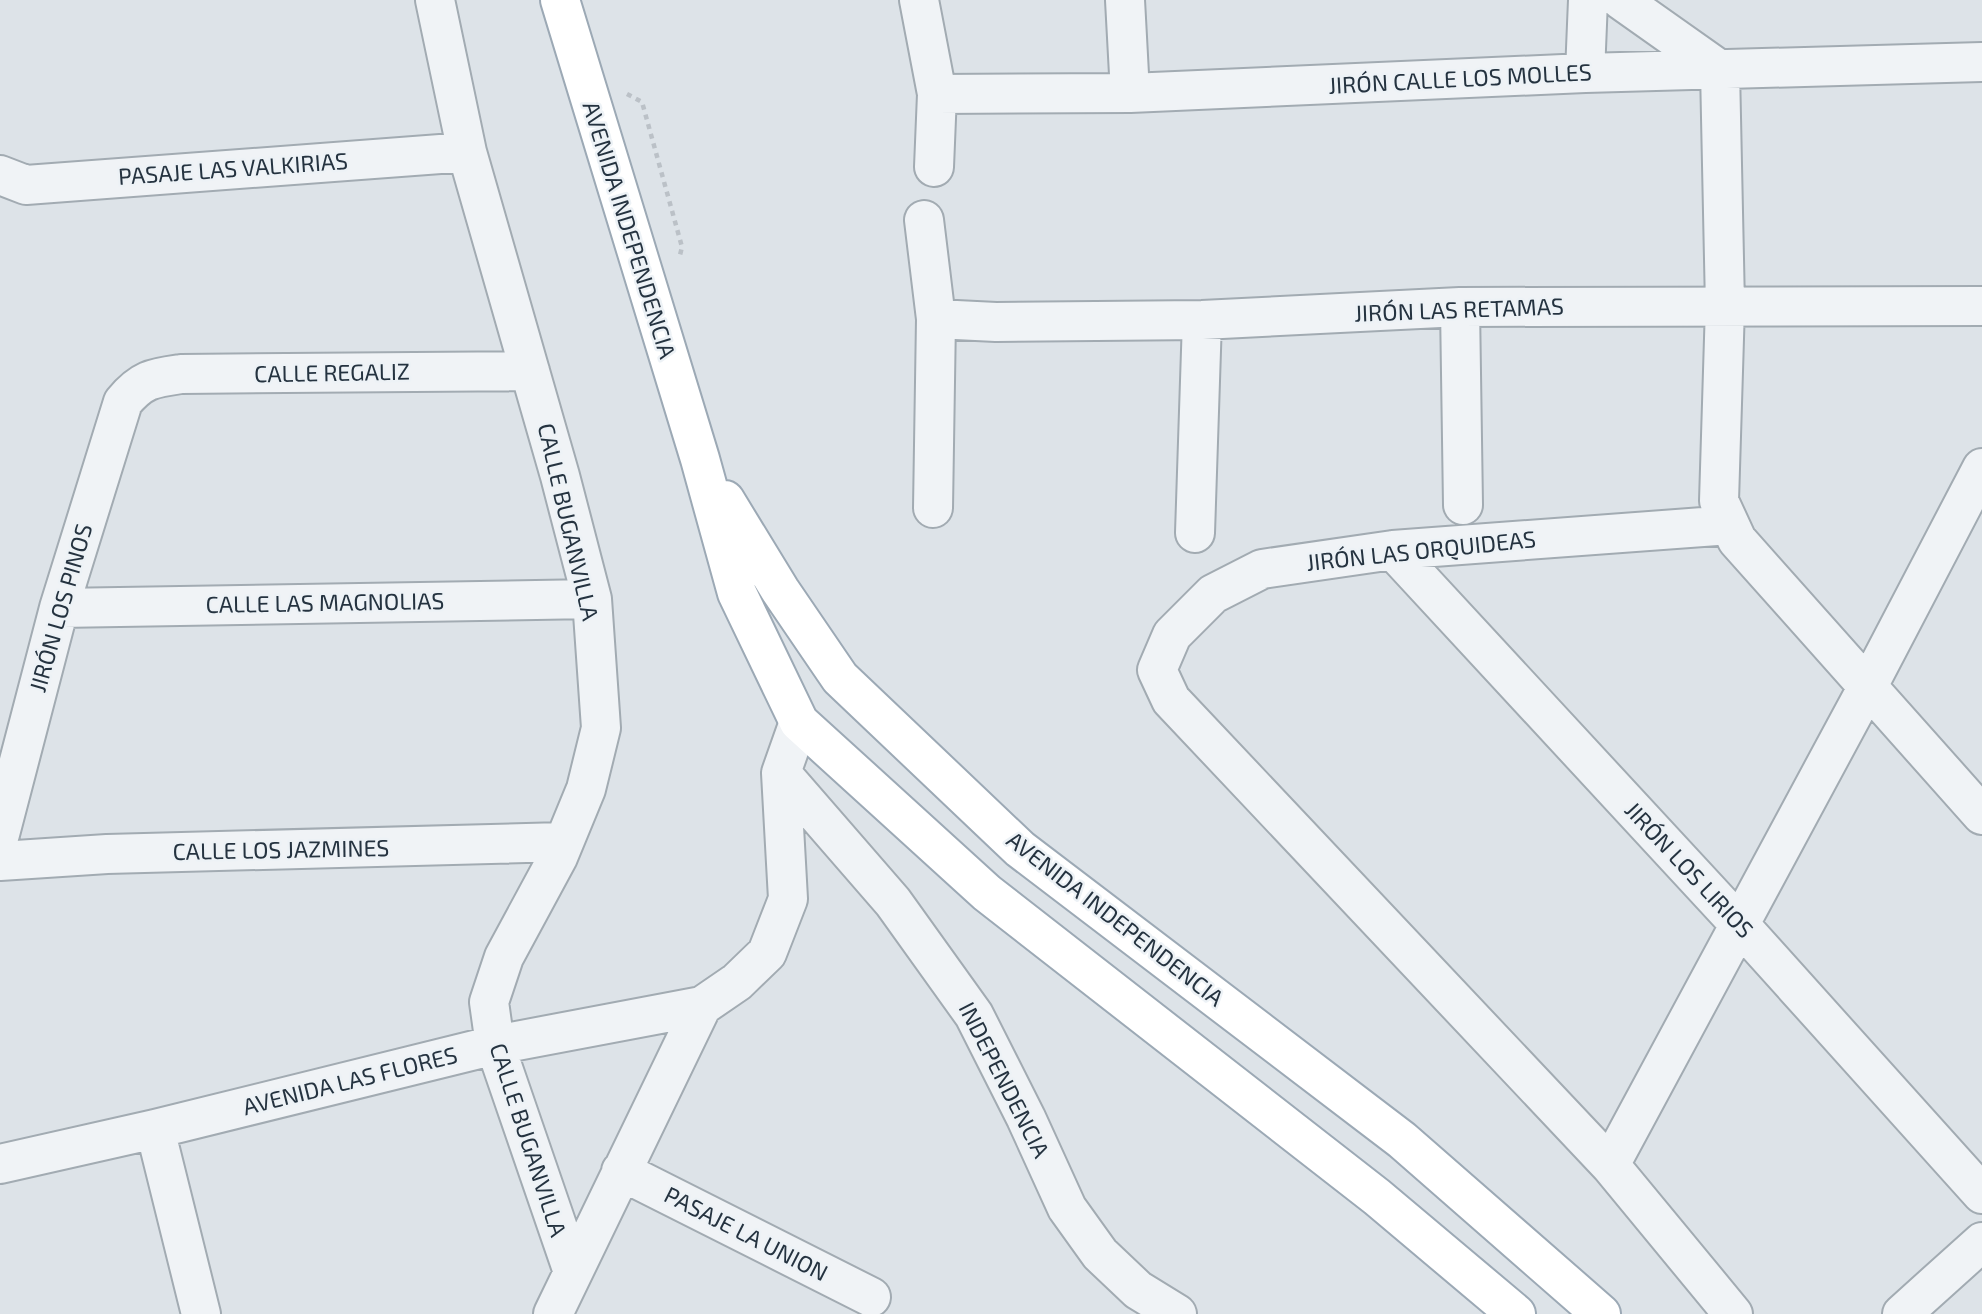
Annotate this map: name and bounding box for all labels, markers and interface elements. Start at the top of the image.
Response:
street label: JIRÓN CALLE LOS MOLLES [1328,57,1592,99]
street label: AVENIDA INDEPENDENCIA [577,98,683,362]
street label: PASAJE LAS VALKIRIAS [117,146,349,190]
street label: JIRÓN LAS RETAMAS [1354,291,1564,327]
street label: CALLE REGALIZ [254,357,410,387]
street label: CALLE BUGANVILLA [533,420,605,624]
street label: JIRÓN LOS PINOS [23,520,97,695]
street label: JIRÓN LAS ORQUIDEAS [1305,524,1537,576]
street label: CALLE LAS MAGNOLIAS [205,586,445,618]
street label: JIRÓN LOS LIRIOS [1619,795,1760,943]
street label: AVENIDA INDEPENDENCIA [1002,825,1230,1012]
street label: CALLE LOS JAZMINES [172,833,390,865]
street label: INDEPENDENCIA [954,997,1056,1163]
street label: CALLE BUGANVILLA [484,1039,574,1241]
street label: AVENIDA LAS FLORES [240,1040,460,1120]
street label: PASAJE LA UNION [660,1180,833,1286]

